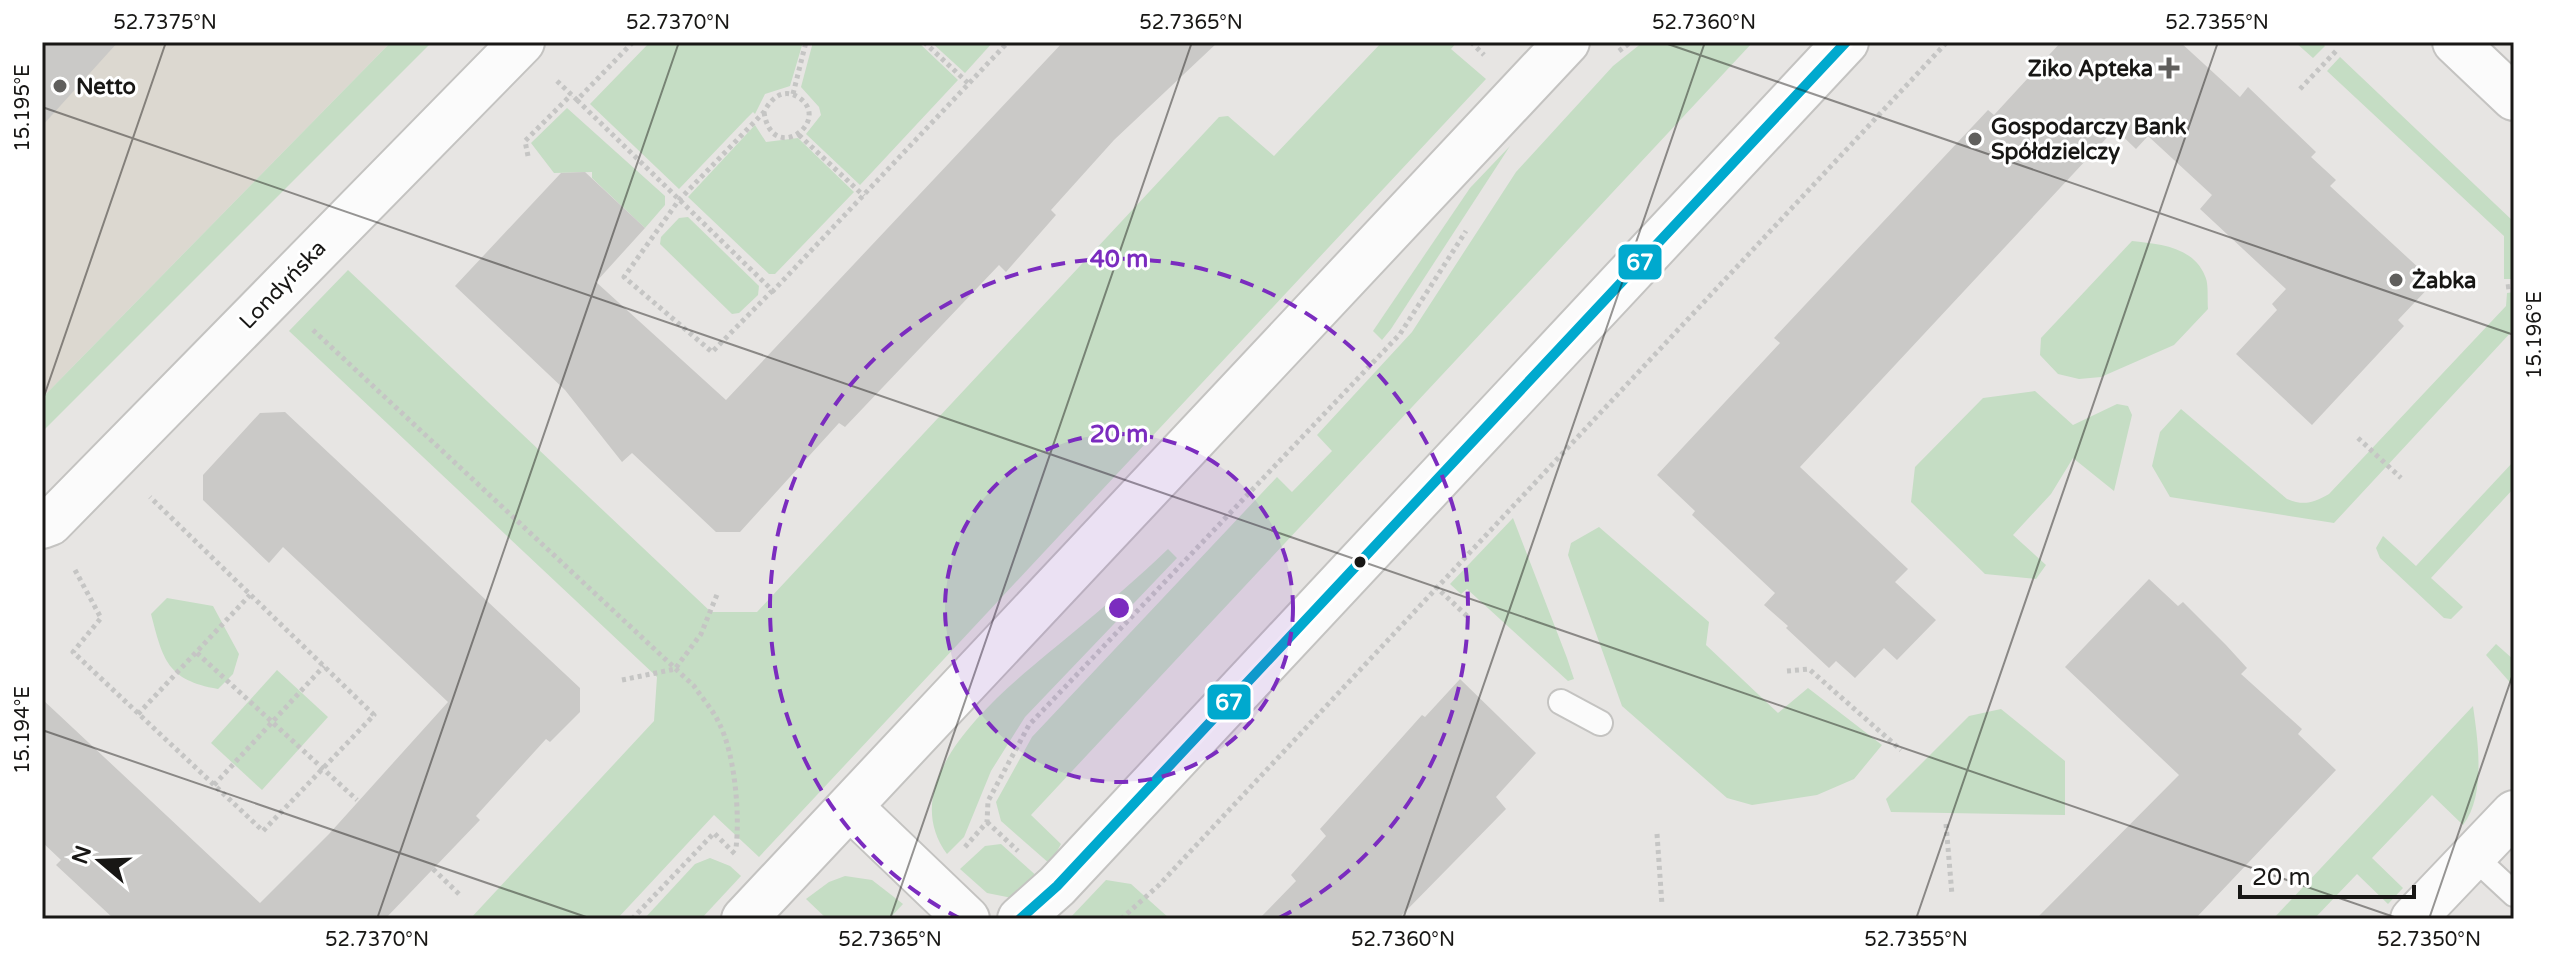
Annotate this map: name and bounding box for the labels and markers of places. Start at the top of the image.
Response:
place label: Ziko Apteka [2028,56,2153,82]
marker: Ziko Apteka [2160,59,2178,77]
place label: Netto [76,74,136,100]
marker: Netto [51,77,69,95]
place label: Gospodarczy Bank Spółdzielczy [1991,114,2186,165]
marker: Gospodarczy Bank Spółdzielczy [1966,130,1984,148]
place label: Żabka [2412,268,2476,294]
marker: Żabka [2387,271,2405,289]
unlabelled marker [1352,554,1368,570]
centre of rings [1105,594,1133,622]

